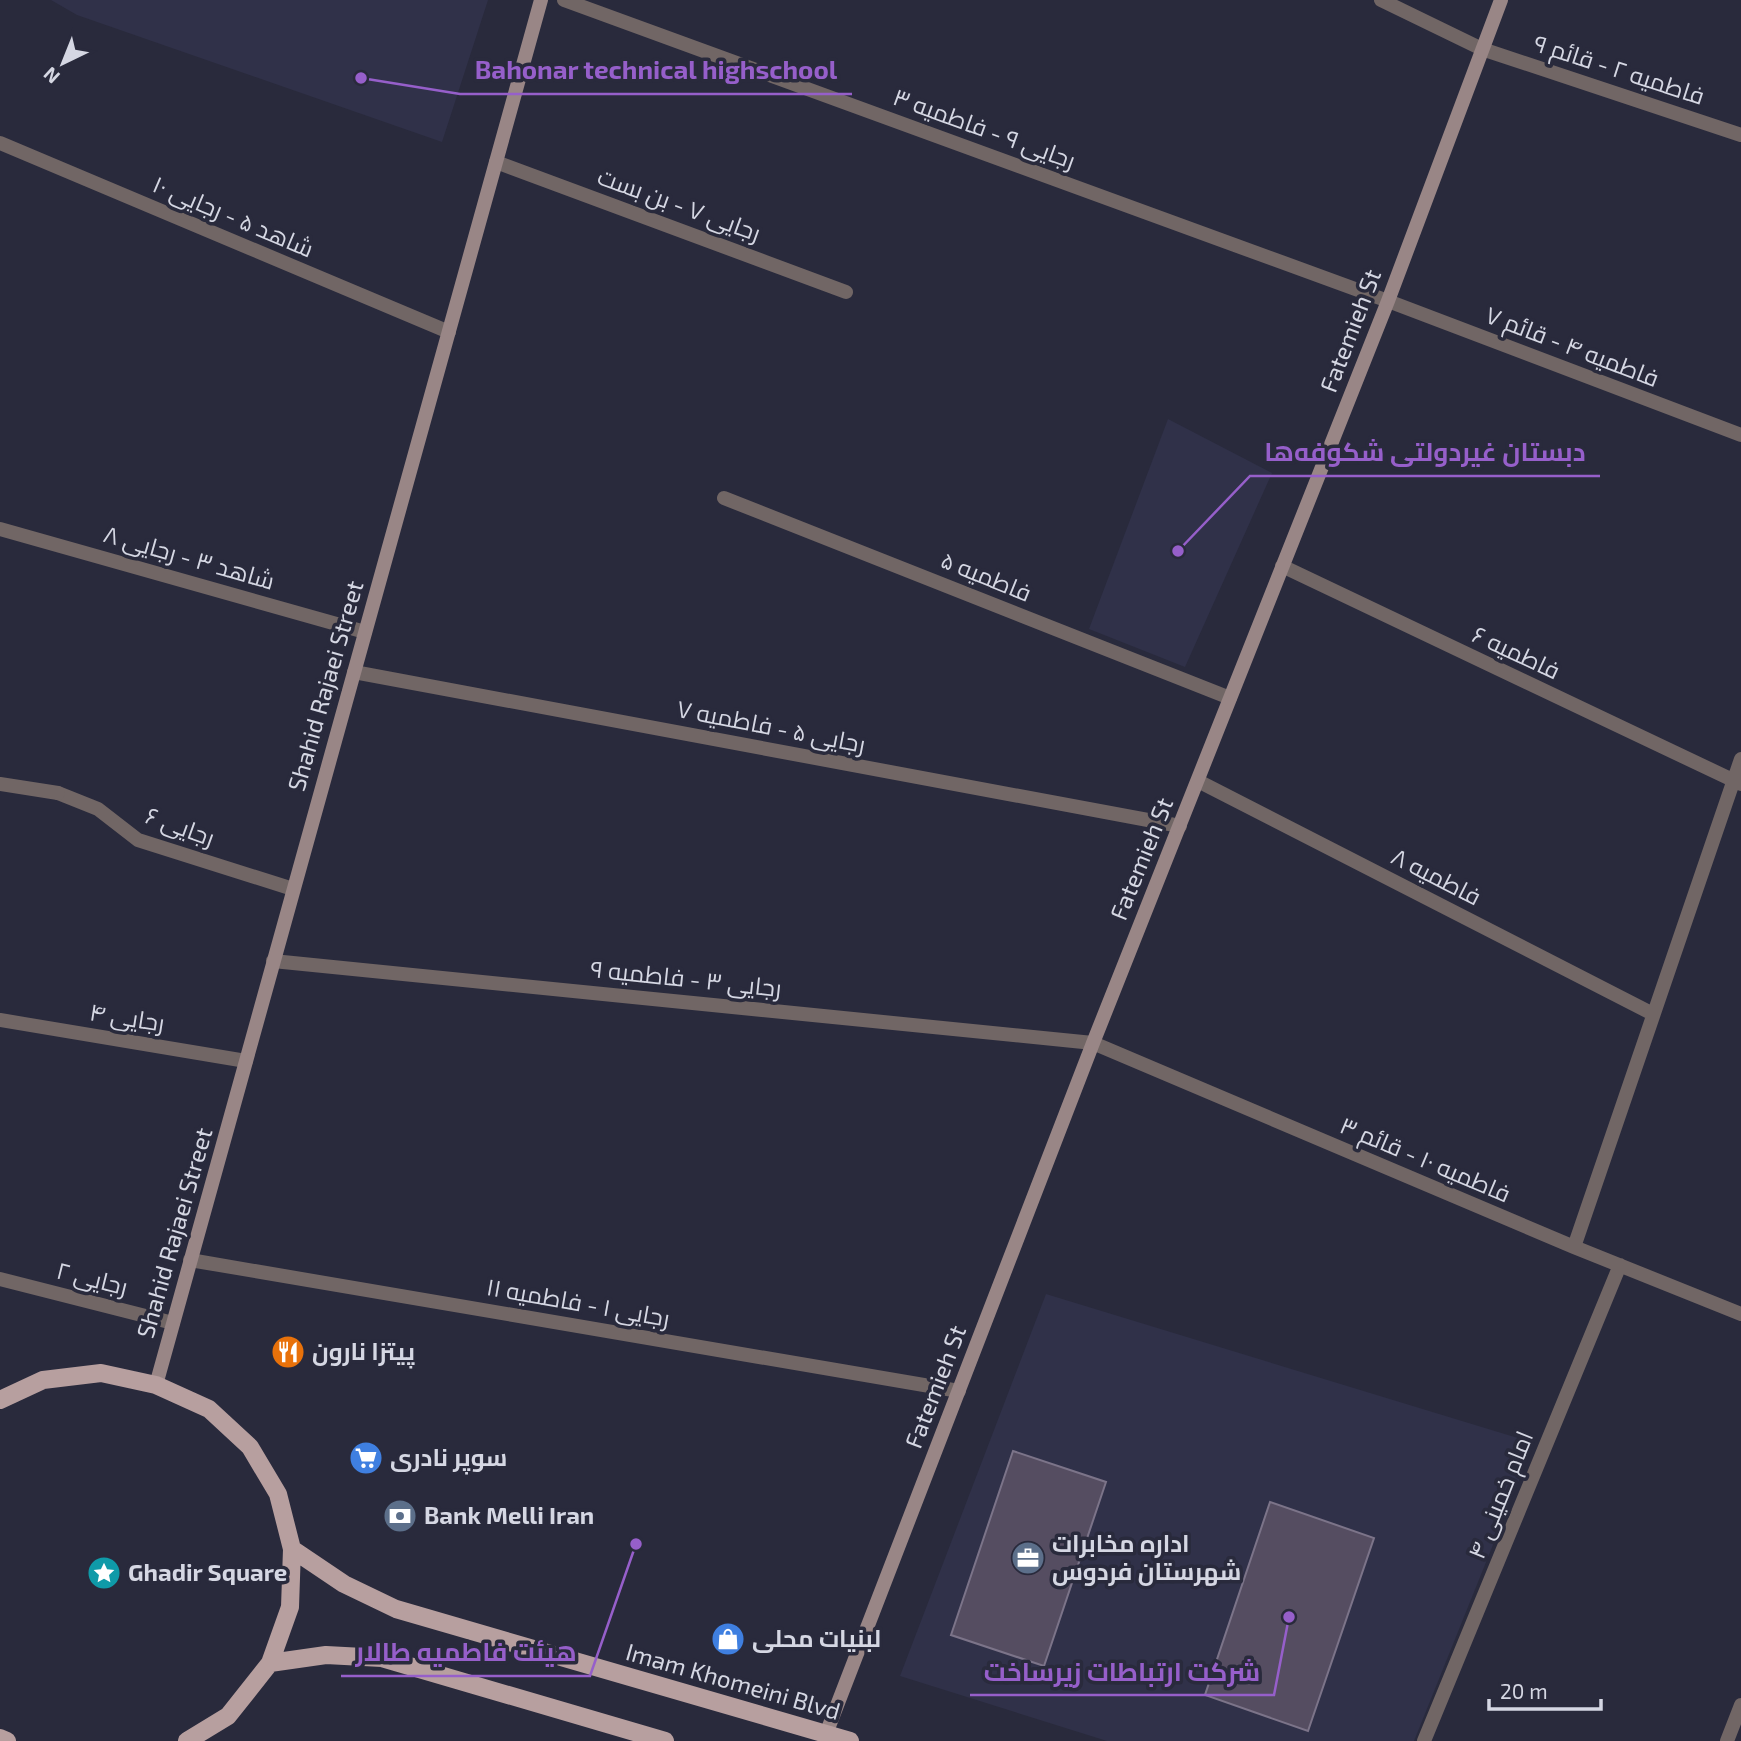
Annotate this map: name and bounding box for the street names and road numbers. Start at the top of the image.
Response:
street label: فاطمیه ۲ - قائم ۹ [1530,27,1708,113]
street label: رجایی ۹ - فاطمیه ۳ [889,81,1080,175]
street label: رجایی ۷ - بن بست [594,161,765,247]
street label: شاهد ۵ - رجایی ۱۰ [148,169,318,263]
street label: Fatemieh St [1313,265,1386,396]
street label: فاطمیه ۴ - قائم ۷ [1481,299,1663,395]
street label: شاهد ۳ - رجایی ۸ [100,518,278,596]
street label: فاطمیه ۵ [937,544,1036,607]
street label: Shahid Rajaei Street [281,577,368,794]
street label: فاطمیه ۶ [1468,619,1565,685]
street label: رجایی ۵ - فاطمیه ۷ [674,693,868,759]
street label: Fatemieh St [1103,793,1178,924]
street label: رجایی ۶ [142,800,219,852]
street label: فاطمیه ۸ [1387,841,1486,911]
street label: رجایی ۳ - فاطمیه ۹ [589,953,783,1003]
street label: رجایی ۴ [87,996,167,1038]
street label: فاطمیه ۱۰ - قائم ۳ [1335,1110,1515,1210]
street label: Shahid Rajaei Street [130,1124,217,1341]
street label: رجایی ۲ [54,1255,131,1301]
street label: رجایی ۱ - فاطمیه ۱۱ [484,1271,672,1333]
street label: Fatemieh St [898,1321,971,1452]
street label: امام خمینی ۴ [1461,1426,1541,1564]
street label: Imam Khomeini Blvd [623,1636,844,1725]

